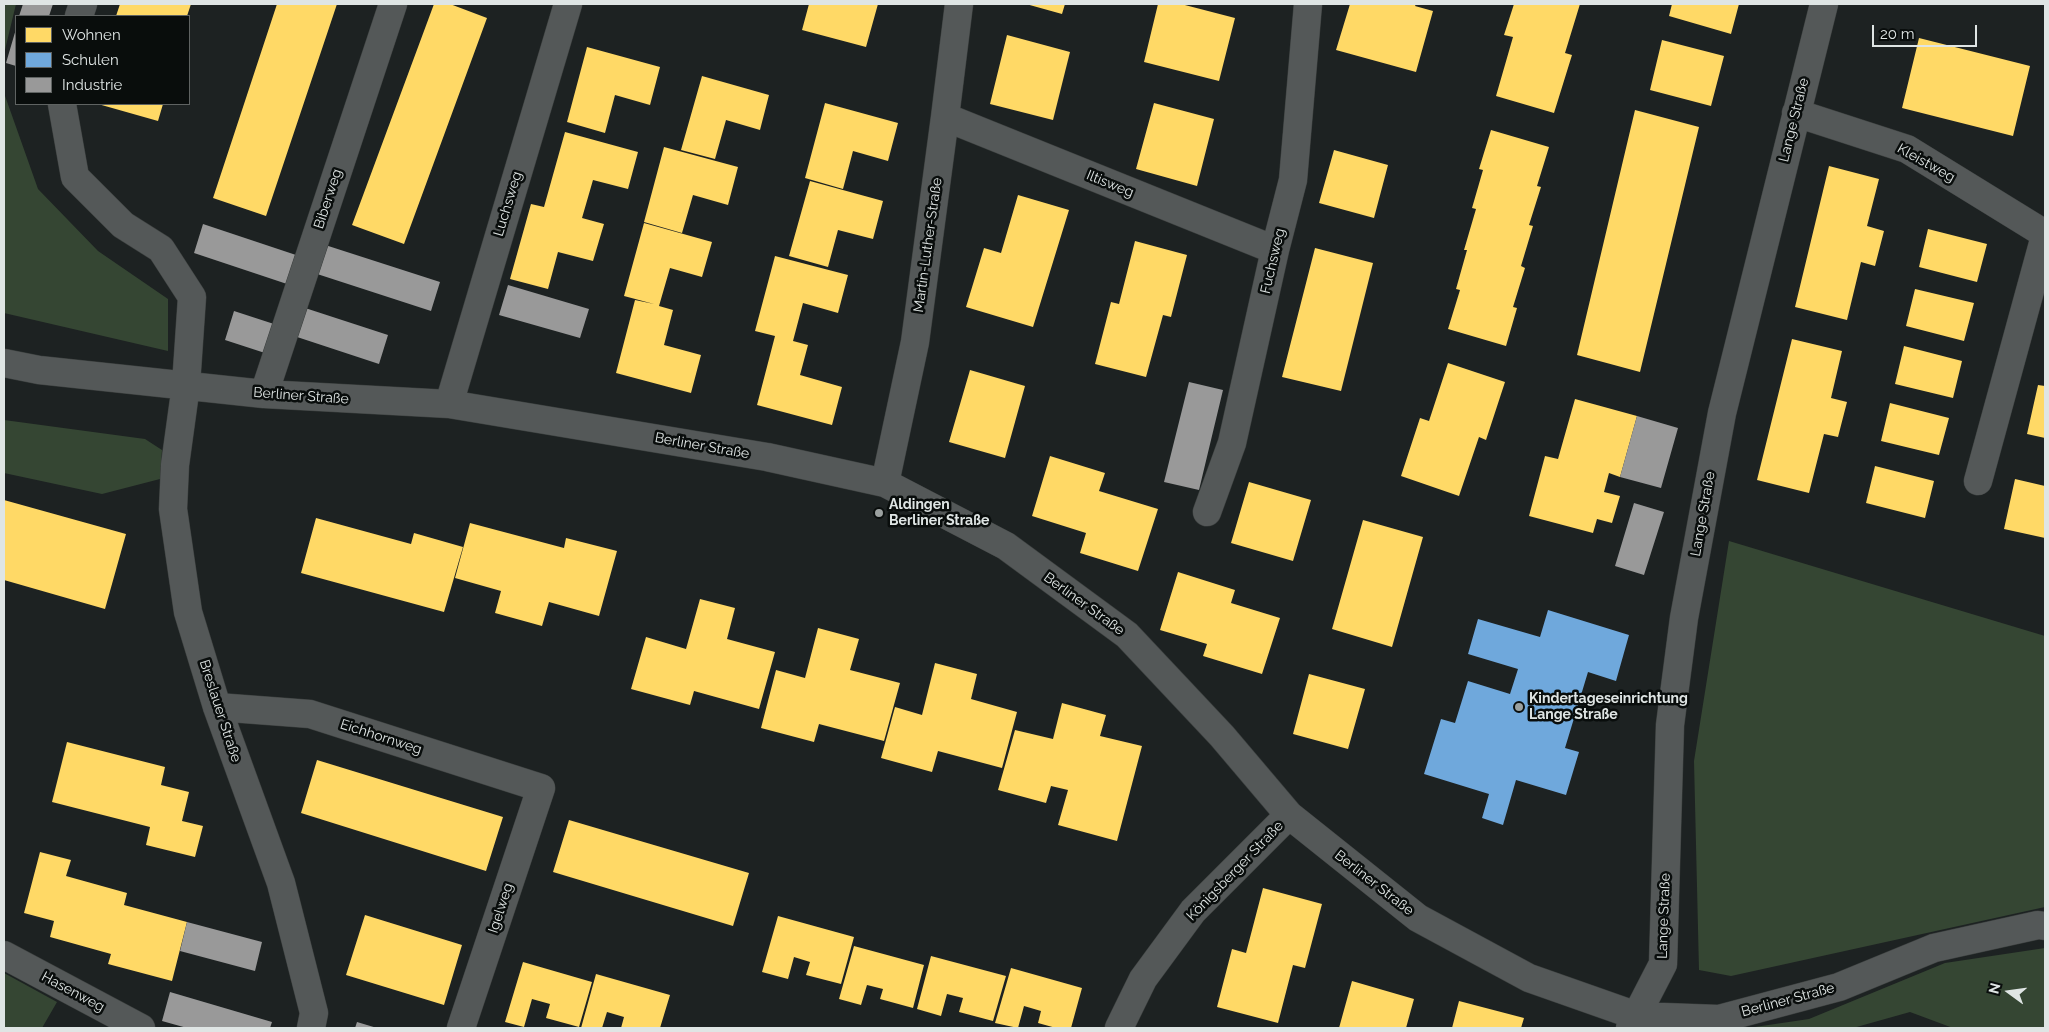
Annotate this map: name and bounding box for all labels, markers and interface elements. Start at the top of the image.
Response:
legend [15,15,190,105]
scale bar [1874,15,1979,47]
text: 20 m [1880,25,1915,43]
text: Wohnen [62,26,121,44]
text: Schulen [62,51,119,69]
text: Industrie [62,76,122,94]
street label: Lange Straße [1775,76,1813,164]
street label: Kleistweg [1894,140,1958,186]
street label: Biberweg [310,167,346,231]
street label: Iltisweg [1084,167,1136,201]
street label: Luchsweg [490,170,526,238]
street label: Martin-Luther-Straße [910,177,946,313]
street label: Fuchsweg [1257,227,1289,295]
street label: Berliner Straße [253,384,349,408]
street label: Berliner Straße [653,429,751,463]
street label: Lange Straße [1687,470,1719,558]
place label: Aldingen Berliner Straße [889,497,989,530]
marker: Aldingen Berliner Straße [873,507,885,519]
street label: Berliner Straße [1040,569,1128,639]
street label: Breslauer Straße [195,658,245,764]
place label: Kindertageseinrichtung Lange Straße [1529,691,1688,724]
marker: Kindertageseinrichtung Lange Straße [1513,701,1525,713]
street label: Eichhornweg [338,716,424,758]
street label: Königsberger Straße [1183,818,1287,924]
street label: Berliner Straße [1331,847,1417,919]
street label: Lange Straße [1654,873,1674,959]
street label: Igelweg [485,881,517,935]
north arrow [1984,967,2034,1017]
street label: Hasenweg [39,968,107,1016]
street label: Berliner Straße [1740,980,1836,1020]
text: N [1985,981,2004,995]

